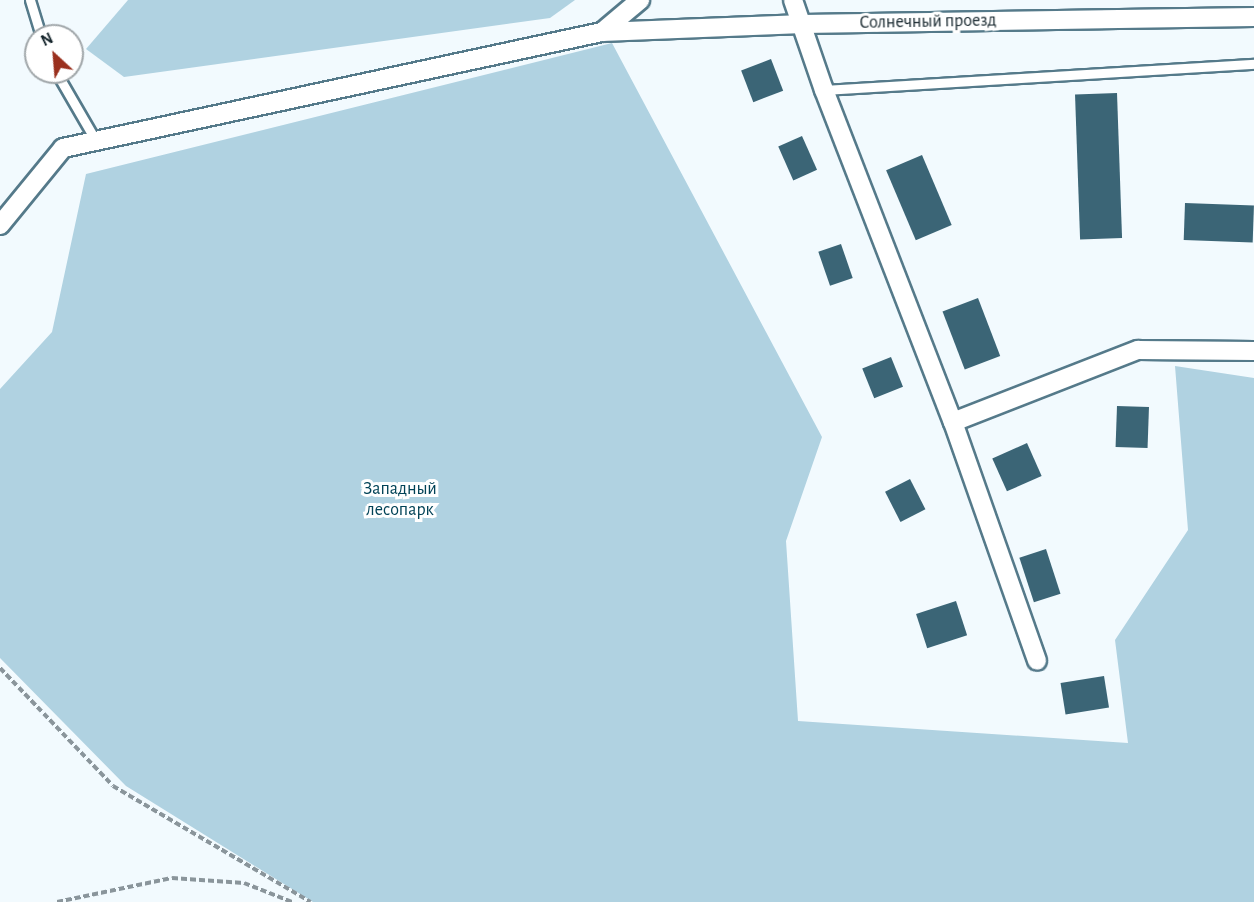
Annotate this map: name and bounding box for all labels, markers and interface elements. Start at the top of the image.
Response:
street label: Солнечный проезд [859,10,997,34]
north arrow [24,24,84,84]
text: N [38,30,55,49]
park label: Западный лесопарк [363,479,437,522]

